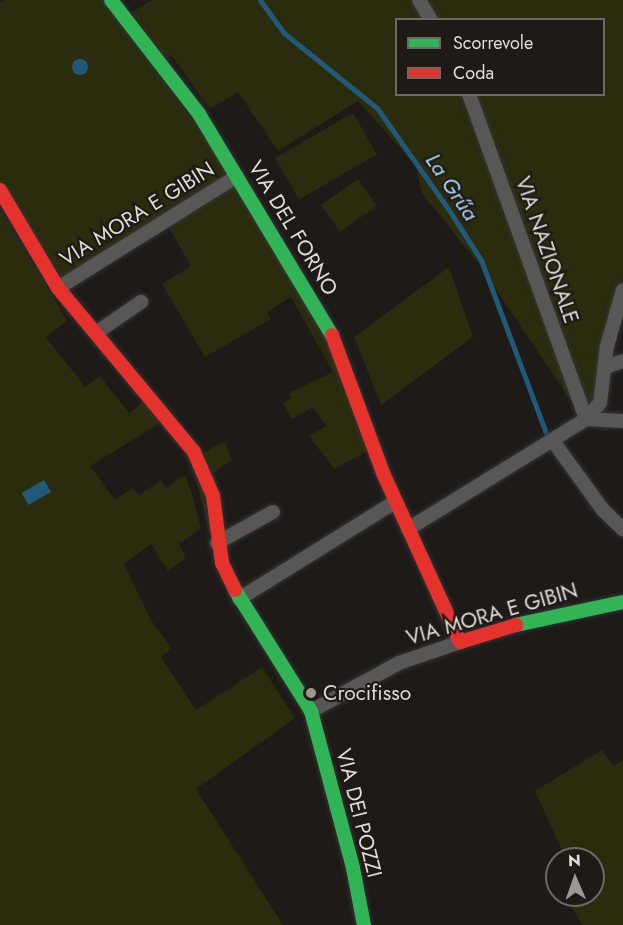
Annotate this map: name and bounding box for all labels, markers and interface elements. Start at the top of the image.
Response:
legend [395,18,605,96]
text: Scorrevole [453,30,533,56]
text: Coda [453,60,494,86]
water label: La Grűa [420,148,484,226]
street label: VIA MORA E GIBIN [55,156,219,272]
street label: VIA DEL FORNO [243,156,343,300]
street label: VIA NAZIONALE [510,173,584,327]
street label: VIA MORA E GIBIN [403,577,581,651]
place label: Crocifisso [323,680,411,706]
marker: Crocifisso [304,686,318,700]
street label: VIA DEI POZZI [331,746,387,880]
north arrow [545,847,605,907]
text: N [568,849,581,872]

